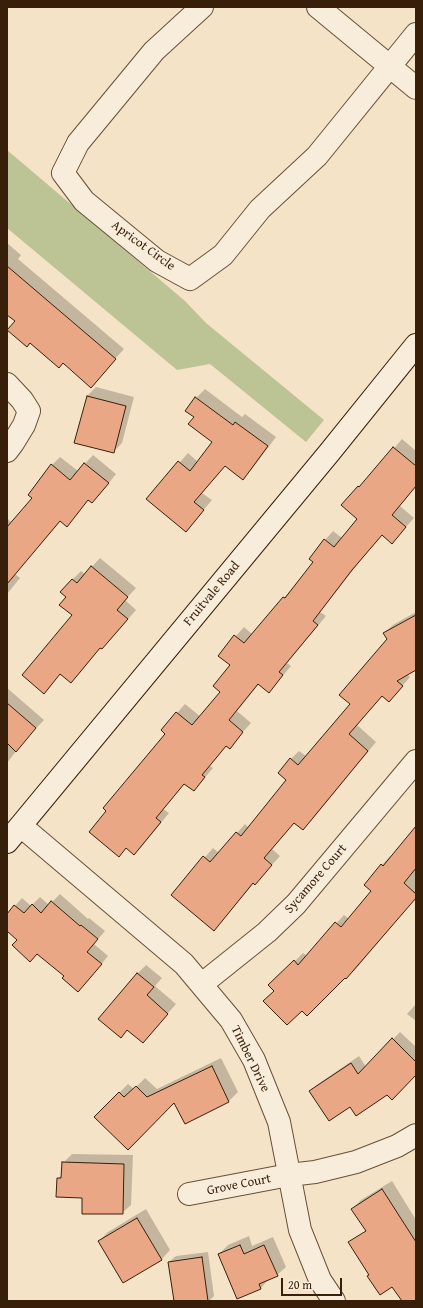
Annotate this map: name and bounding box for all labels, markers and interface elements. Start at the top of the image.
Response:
street label: Apricot Circle [108,218,178,274]
street label: Fruitvale Road [181,559,243,629]
street label: Sycamore Court [282,841,350,917]
street label: Timber Drive [227,1023,273,1095]
street label: Grove Court [206,1171,272,1199]
scale bar [283,1270,344,1296]
text: 20 m [288,1276,312,1293]

